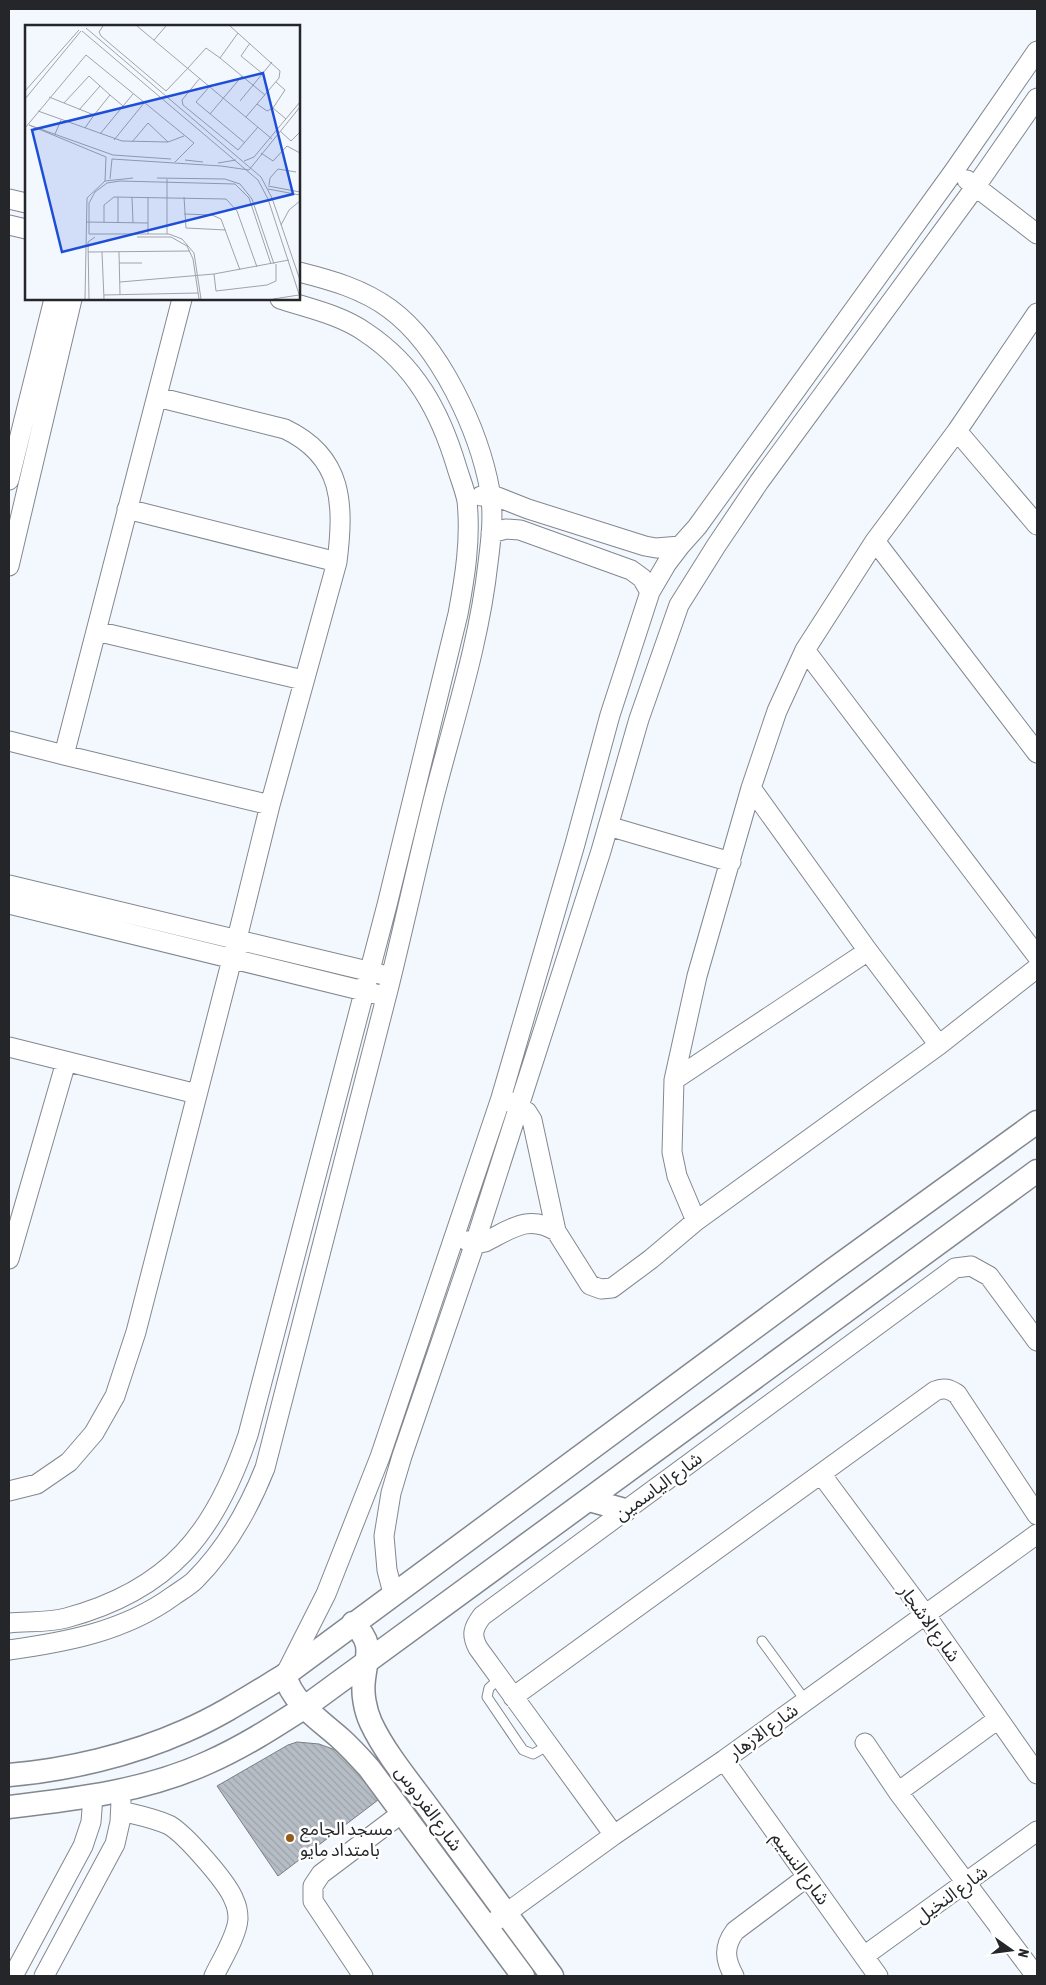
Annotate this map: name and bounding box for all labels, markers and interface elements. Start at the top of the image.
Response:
inset map [25,25,300,300]
street label: شارع الياسمين [610,1447,708,1528]
street label: شارع الاشجار [891,1580,965,1668]
street label: شارع الازهار [724,1699,804,1767]
street label: شارع الفردوس [388,1761,467,1857]
place label: مسجد الجامع بامتداد مايو [300,1818,393,1861]
street label: شارع النسيم [764,1828,834,1911]
marker: مسجد الجامع بامتداد مايو [284,1832,296,1844]
street label: شارع النخيل [911,1861,994,1930]
north arrow [986,1925,1036,1975]
text: N [1015,1947,1032,1959]

